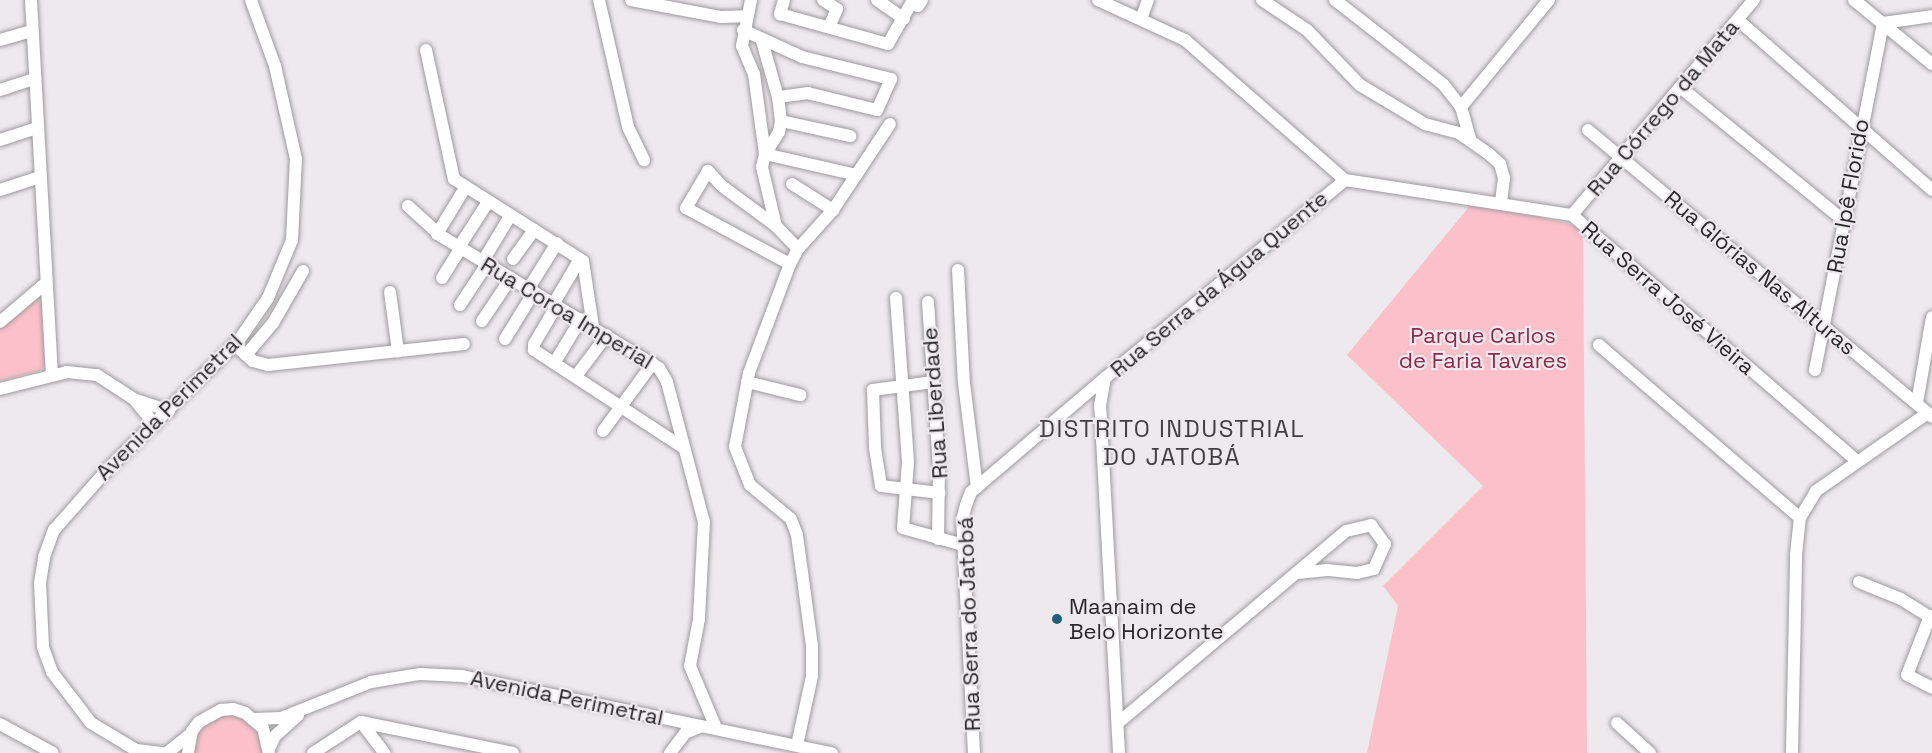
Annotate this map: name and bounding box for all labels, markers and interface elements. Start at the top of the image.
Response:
street label: Rua Córrego da Mata [1581,14,1745,202]
street label: Rua Ipê Florido [1821,117,1875,275]
street label: Rua Serra da Água Quente [1105,185,1333,383]
street label: Rua Glórias Nas Alturas [1659,185,1861,361]
street label: Rua Serra José Vieira [1576,216,1760,380]
street label: Rua Coroa Imperial [476,251,658,375]
park label: Parque Carlos de Faria Tavares [1399,322,1567,374]
street label: Rua Liberdade [917,326,953,480]
street label: Avenida Perimetral [90,328,248,486]
district label: DISTRITO INDUSTRIAL DO JATOBÁ [1039,415,1305,471]
street label: Rua Serra do Jatobá [952,516,986,732]
place label: Maanaim de Belo Horizonte [1069,593,1223,644]
marker: Maanaim de Belo Horizonte [1050,612,1064,626]
street label: Avenida Perimetral [468,665,666,731]

